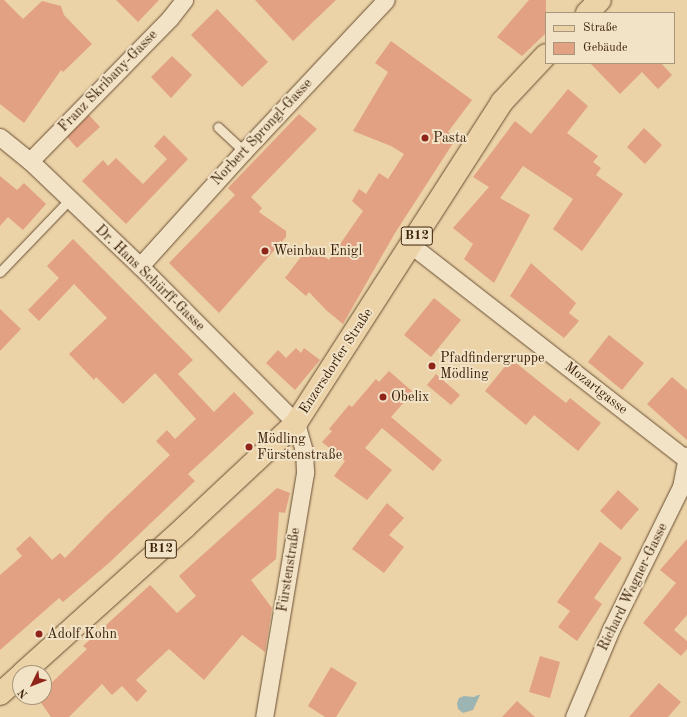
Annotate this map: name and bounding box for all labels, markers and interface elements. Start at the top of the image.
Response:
legend [545,12,675,64]
text: Straße [583,22,617,34]
street label: Franz Skribany-Gasse [55,27,161,135]
text: Gebäude [583,42,627,54]
street label: Norbert Sprongl-Gasse [208,75,316,189]
place label: Pasta [433,130,467,146]
marker: Pasta [420,133,430,143]
street label: Dr. Hans Schürff-Gasse [92,221,208,335]
road number: B12 [400,225,434,247]
place label: Weinbau Enigl [273,243,362,259]
marker: Weinbau Enigl [260,246,270,256]
street label: Enzersdorfer Straße [296,305,376,417]
place label: Pfadfindergruppe Mödling [440,350,545,382]
street label: Mozartgasse [561,358,631,418]
marker: Pfadfindergruppe Mödling [427,361,437,371]
place label: Obelix [391,389,429,405]
marker: Obelix [378,392,388,402]
place label: Mödling Fürstenstraße [257,431,342,464]
marker: Mödling Fürstenstraße [244,442,254,452]
street label: Richard Wagner-Gasse [595,520,671,654]
street label: Fürstenstraße [274,527,304,613]
road number: B12 [144,538,178,560]
place label: Adolf Kohn [47,626,117,642]
marker: Adolf Kohn [34,629,44,639]
north arrow [12,665,52,705]
text: N [17,686,30,700]

